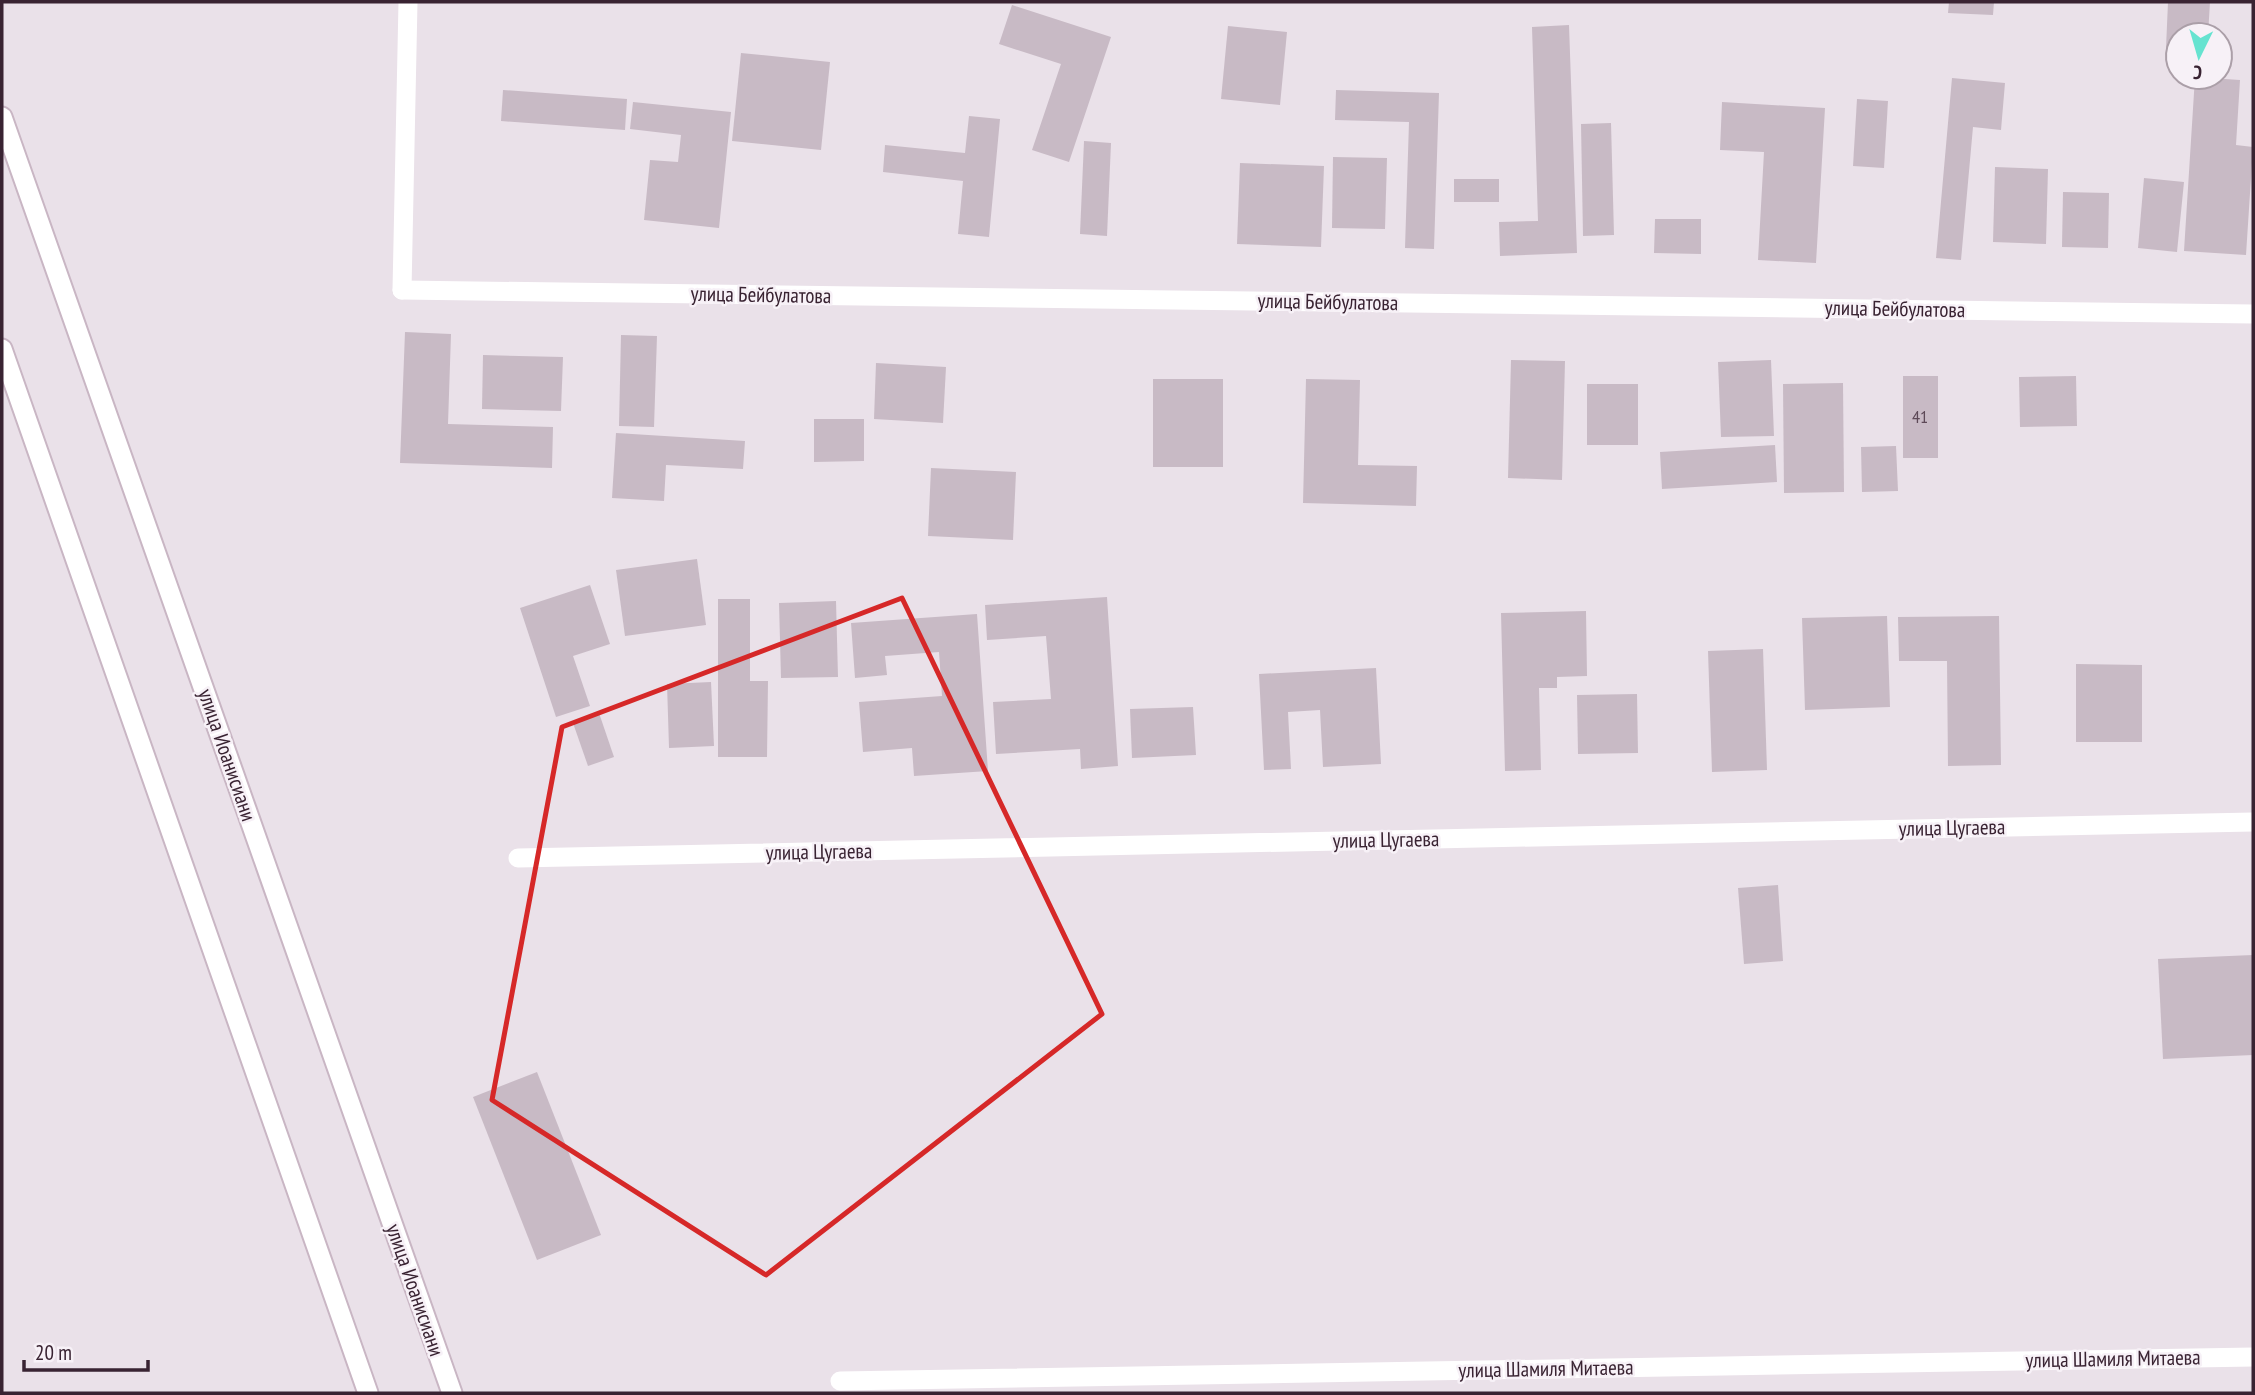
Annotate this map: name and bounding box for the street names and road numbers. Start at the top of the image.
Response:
street label: улица Бейбулатова [690,280,832,309]
street label: улица Бейбулатова [1257,287,1399,316]
street label: улица Бейбулатова [1824,294,1966,323]
street label: улица Иоанисиани [192,685,263,825]
street label: улица Цугаева [1898,813,2006,842]
street label: улица Цугаева [1332,825,1440,854]
street label: улица Цугаева [765,837,873,866]
street label: улица Иоанисиани [380,1220,451,1360]
street label: улица Шамиля Митаева [2025,1343,2201,1374]
street label: улица Шамиля Митаева [1458,1353,1634,1384]

